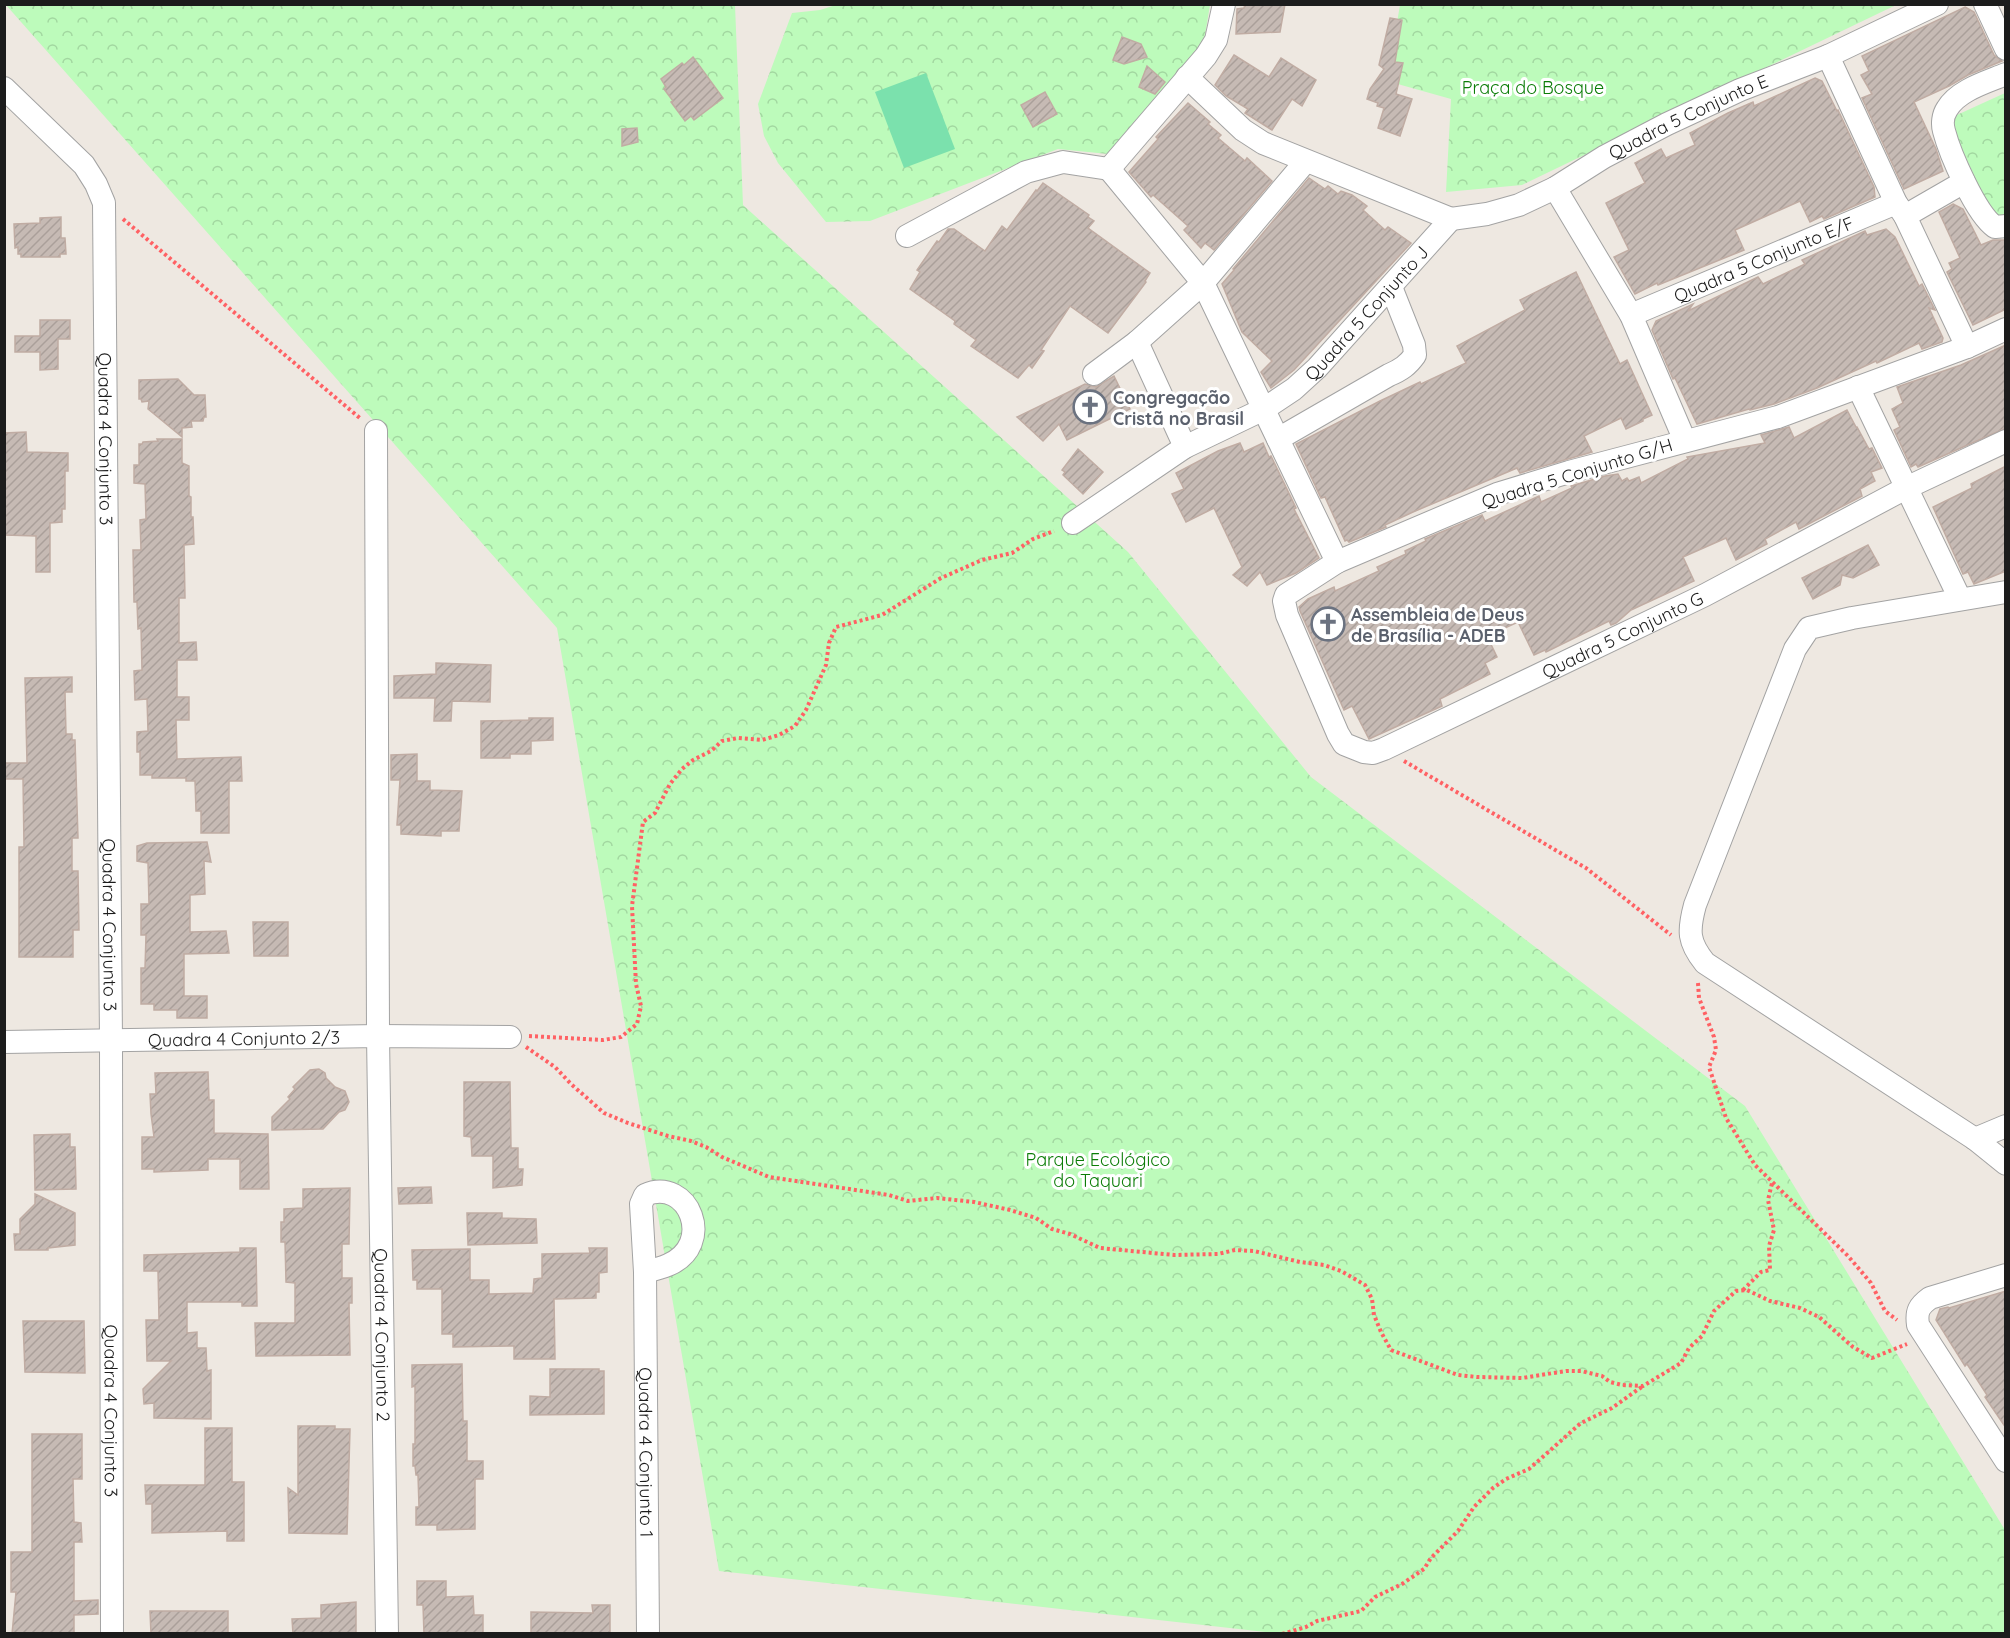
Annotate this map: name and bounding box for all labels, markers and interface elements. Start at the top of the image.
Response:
street label: Quadra 5 Conjunto E [1605,69,1771,164]
park label: Praça do Bosque [1462,76,1604,99]
street label: Quadra 5 Conjunto E/F [1670,211,1857,307]
street label: Quadra 5 Conjunto J [1299,241,1433,385]
street label: Quadra 4 Conjunto 3 [94,352,118,525]
place label: Congregação Cristã no Brasil [1113,386,1244,430]
church icon: Congregação Cristã no Brasil [1072,389,1108,425]
street label: Quadra 5 Conjunto G/H [1479,433,1675,513]
street label: Quadra 5 Conjunto G [1538,586,1707,683]
place label: Assembleia de Deus de Brasília - ADEB [1351,603,1524,647]
church icon: Assembleia de Deus de Brasília - ADEB [1310,606,1346,642]
street label: Quadra 4 Conjunto 3 [98,838,122,1011]
street label: Quadra 4 Conjunto 2/3 [148,1025,340,1051]
park label: Parque Ecológico do Taquari [1026,1148,1170,1192]
street label: Quadra 4 Conjunto 2 [370,1248,395,1422]
street label: Quadra 4 Conjunto 3 [100,1324,123,1497]
street label: Quadra 4 Conjunto 1 [634,1367,659,1537]

